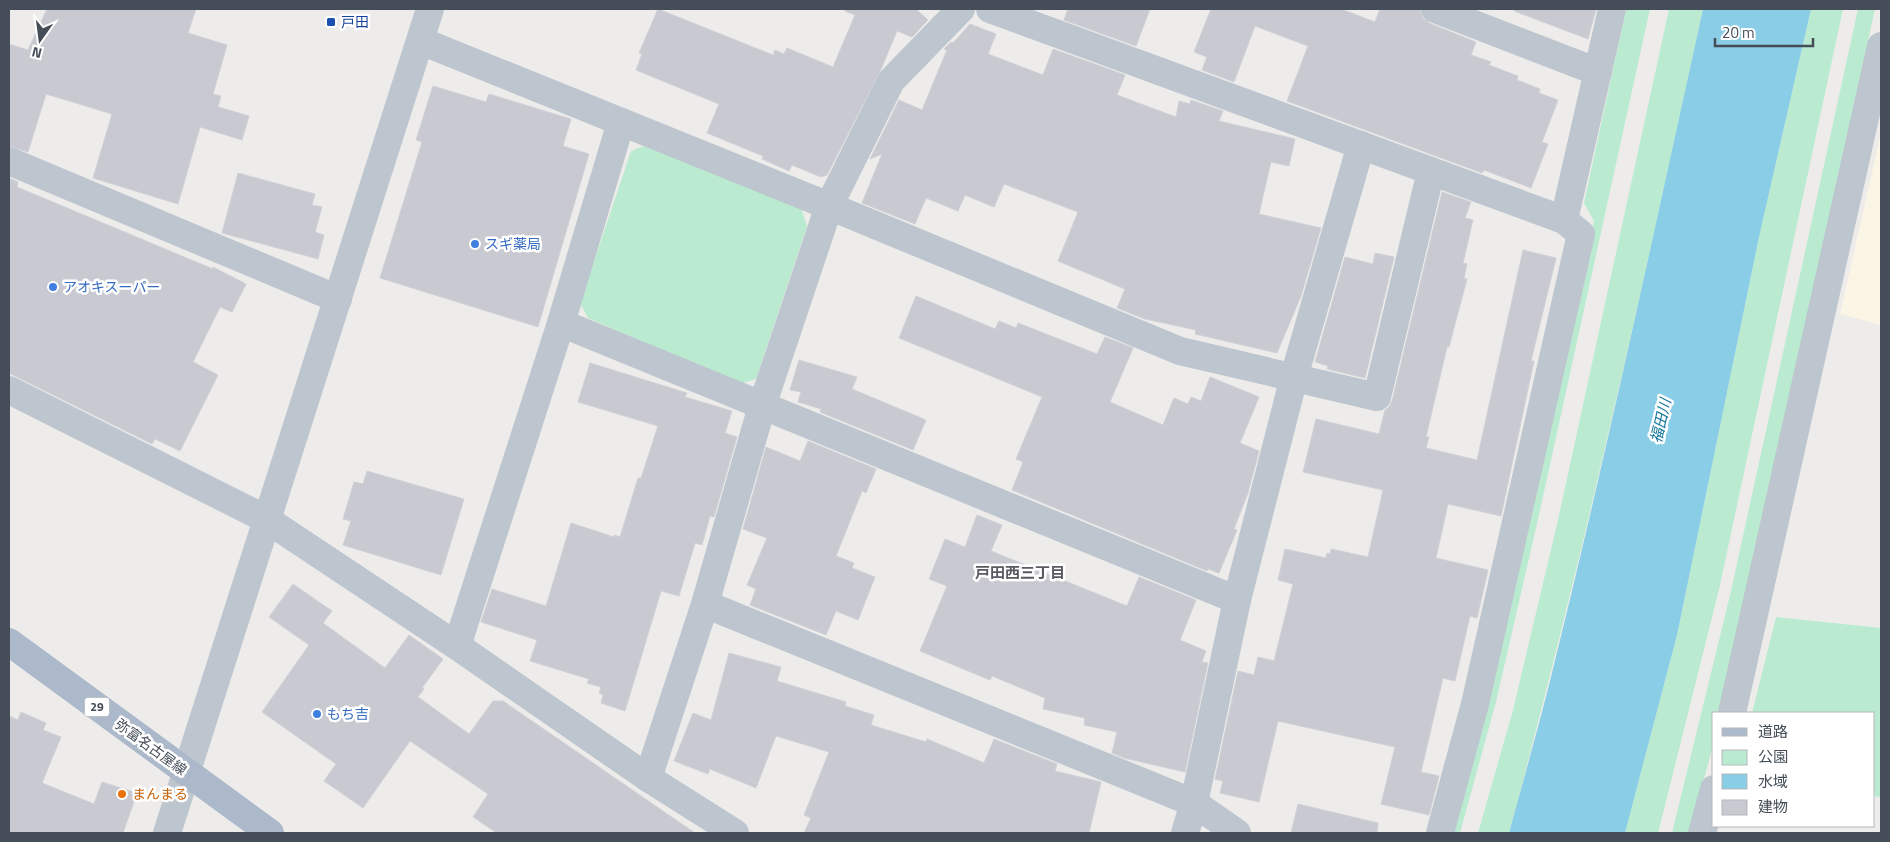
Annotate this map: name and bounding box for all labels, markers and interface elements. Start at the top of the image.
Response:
place label: 戸田 [341,11,369,32]
north arrow [15,15,65,65]
scale bar [1715,15,1812,47]
marker: 戸田 [325,16,337,28]
text: 20 m [1722,21,1755,44]
text: N [29,42,44,64]
place label: スギ薬局 [485,233,541,254]
marker: スギ薬局 [469,238,481,250]
place label: アオキスーパー [63,276,160,297]
marker: アオキスーパー [47,281,59,293]
water label: 福田川 [1644,394,1677,445]
district label: 戸田西三丁目 [975,561,1065,584]
road number: 29 [84,698,110,716]
place label: もち吉 [327,703,369,724]
marker: もち吉 [311,708,323,720]
legend [1712,712,1875,827]
street label: 弥富名古屋線 [111,713,191,780]
text: 道路 [1758,720,1788,743]
text: 公園 [1758,745,1788,768]
text: 水域 [1758,770,1788,793]
place label: まんまる [132,783,188,804]
marker: まんまる [116,788,128,800]
text: 建物 [1758,795,1788,818]

